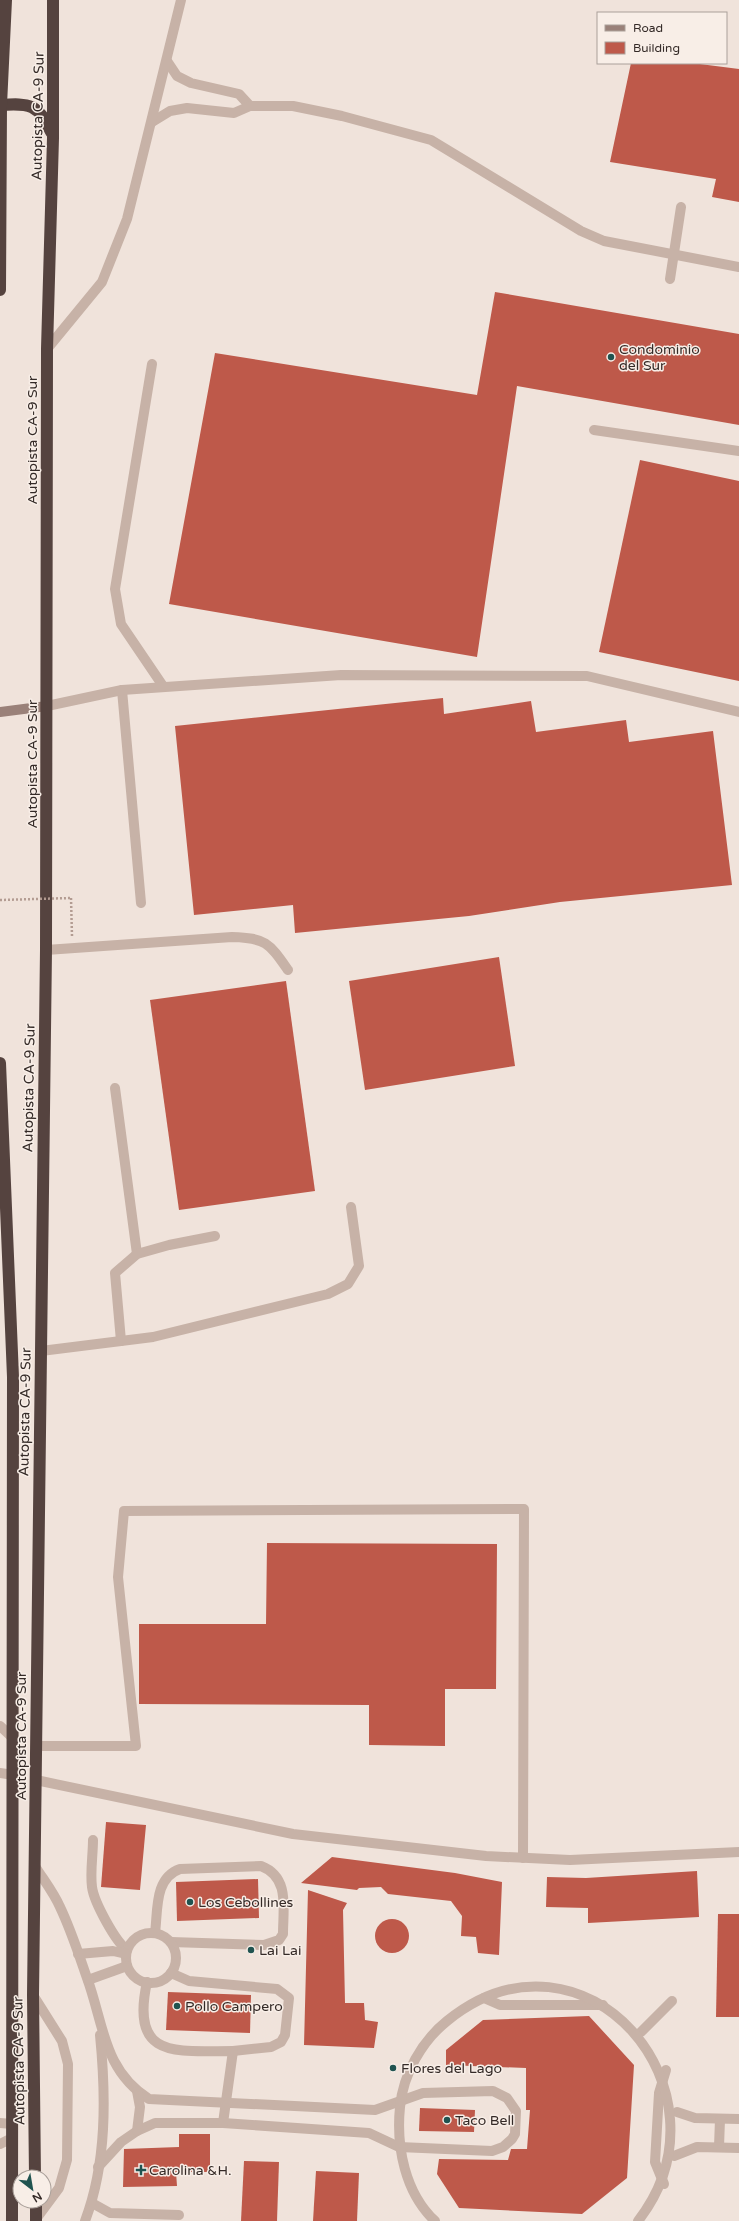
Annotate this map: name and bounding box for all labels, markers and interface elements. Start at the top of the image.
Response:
legend [597,12,727,64]
text: Road [633,21,663,35]
text: Building [633,41,680,55]
street label: Autopista CA-9 Sur [28,51,48,181]
place label: Condominio del Sur [619,341,700,374]
marker: Condominio del Sur [606,352,616,362]
street label: Autopista CA-9 Sur [24,375,41,504]
street label: Autopista CA-9 Sur [24,699,41,828]
street label: Autopista CA-9 Sur [19,1023,39,1153]
street label: Autopista CA-9 Sur [15,1347,35,1477]
street label: Autopista CA-9 Sur [13,1671,30,1800]
place label: Los Cebollines [198,1894,294,1911]
marker: Los Cebollines [185,1897,195,1907]
place label: Lai Lai [259,1942,301,1959]
marker: Lai Lai [246,1945,256,1955]
street label: Autopista CA-9 Sur [9,1996,29,2126]
place label: Pollo Campero [185,1998,283,2015]
marker: Pollo Campero [172,2001,182,2011]
place label: Flores del Lago [401,2060,502,2077]
marker: Flores del Lago [388,2063,398,2073]
place label: Taco Bell [455,2112,514,2129]
marker: Taco Bell [442,2115,452,2125]
place label: Carolina &H. [149,2162,232,2179]
marker: Carolina &H. [136,2165,146,2175]
north arrow [12,2169,52,2209]
text: N [30,2189,44,2205]

